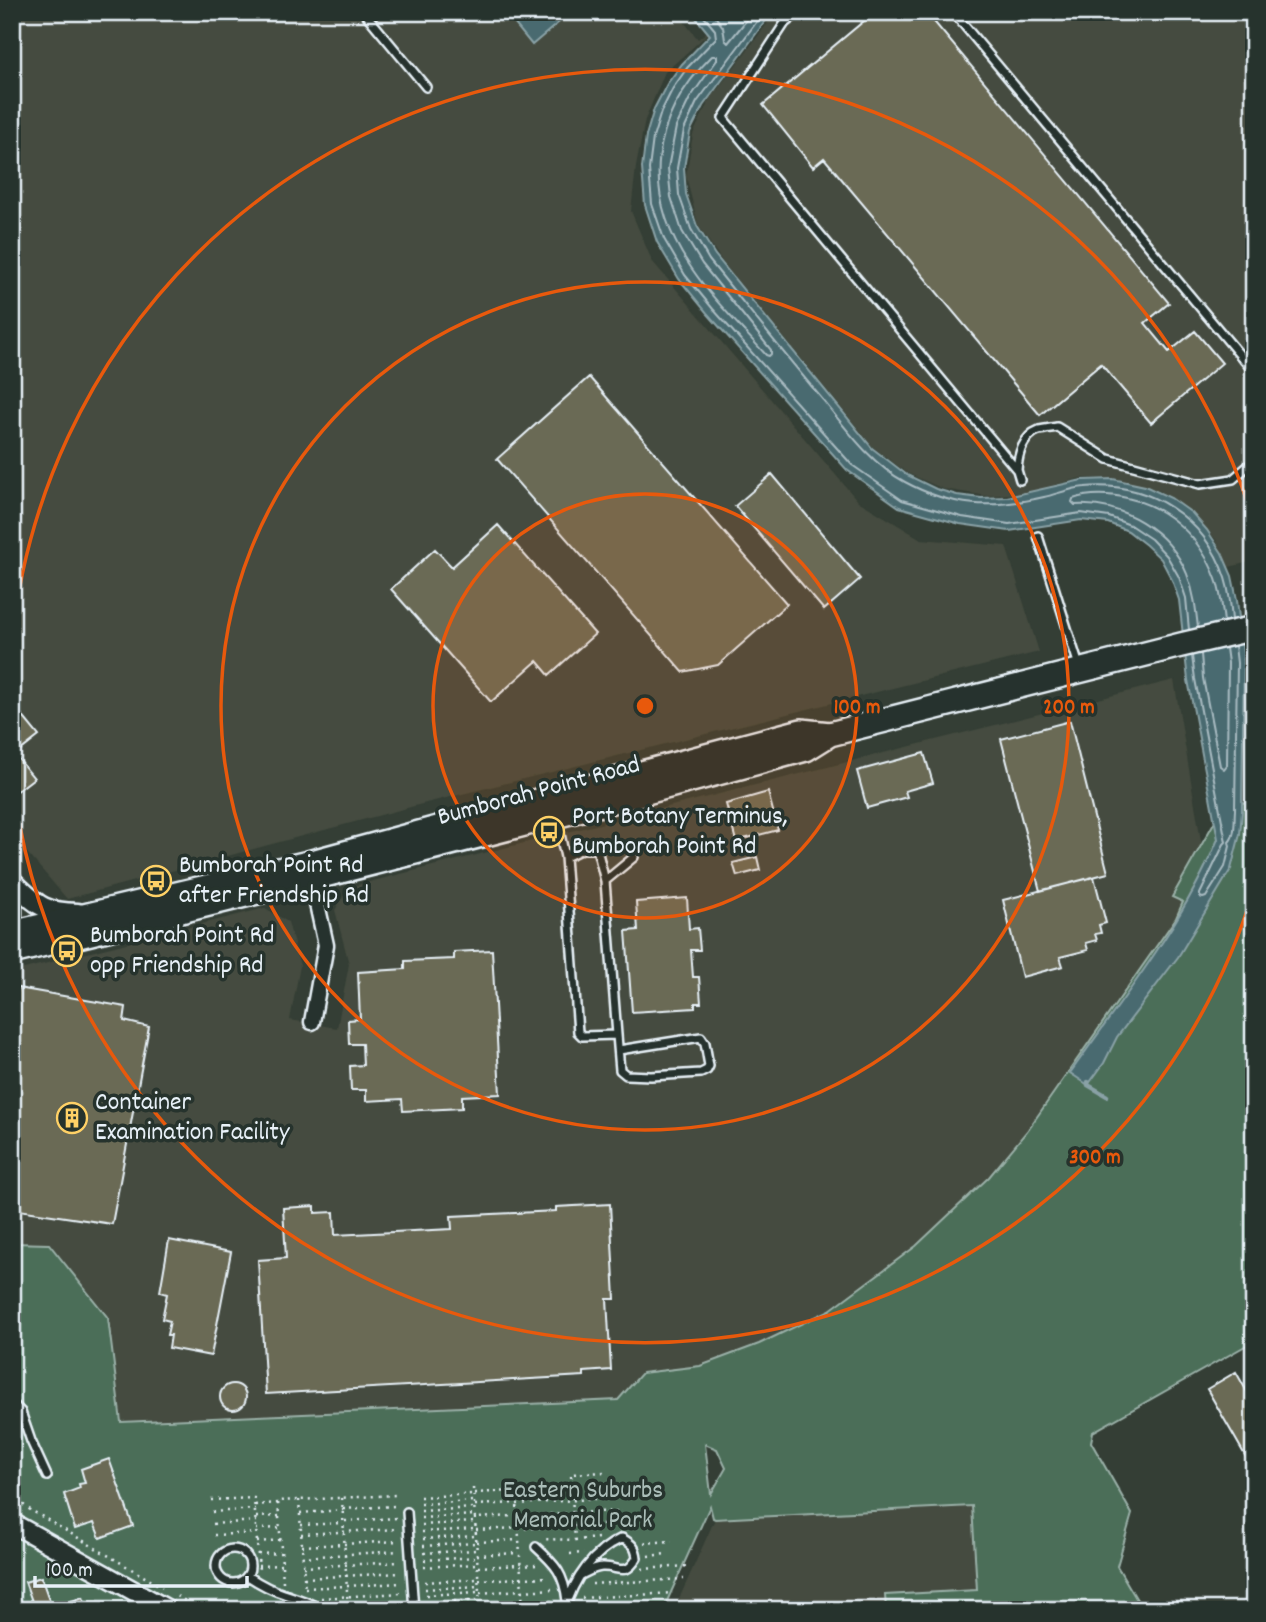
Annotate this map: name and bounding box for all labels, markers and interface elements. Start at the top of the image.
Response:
centre of rings [633,694,657,718]
text: 100 m [834,694,880,724]
text: 200 m [1043,694,1095,724]
street label: Bumborah Point Road [434,747,644,837]
place label: Port Botany Terminus, Bumborah Point Rd [572,799,788,866]
bus stop icon: Port Botany Terminus, Bumborah Point Rd [532,815,566,849]
place label: Bumborah Point Rd after Friendship Rd [179,848,369,915]
bus stop icon: Bumborah Point Rd after Friendship Rd [139,864,173,898]
place label: Bumborah Point Rd opp Friendship Rd [90,918,274,985]
bus stop icon: Bumborah Point Rd opp Friendship Rd [50,934,84,968]
place label: Container Examination Facility [95,1085,290,1152]
building icon: Container Examination Facility [55,1101,89,1135]
text: 300 m [1069,1144,1121,1174]
park label: Eastern Suburbs Memorial Park [503,1473,663,1540]
scale bar [35,1545,247,1589]
text: 100 m [46,1557,93,1587]

